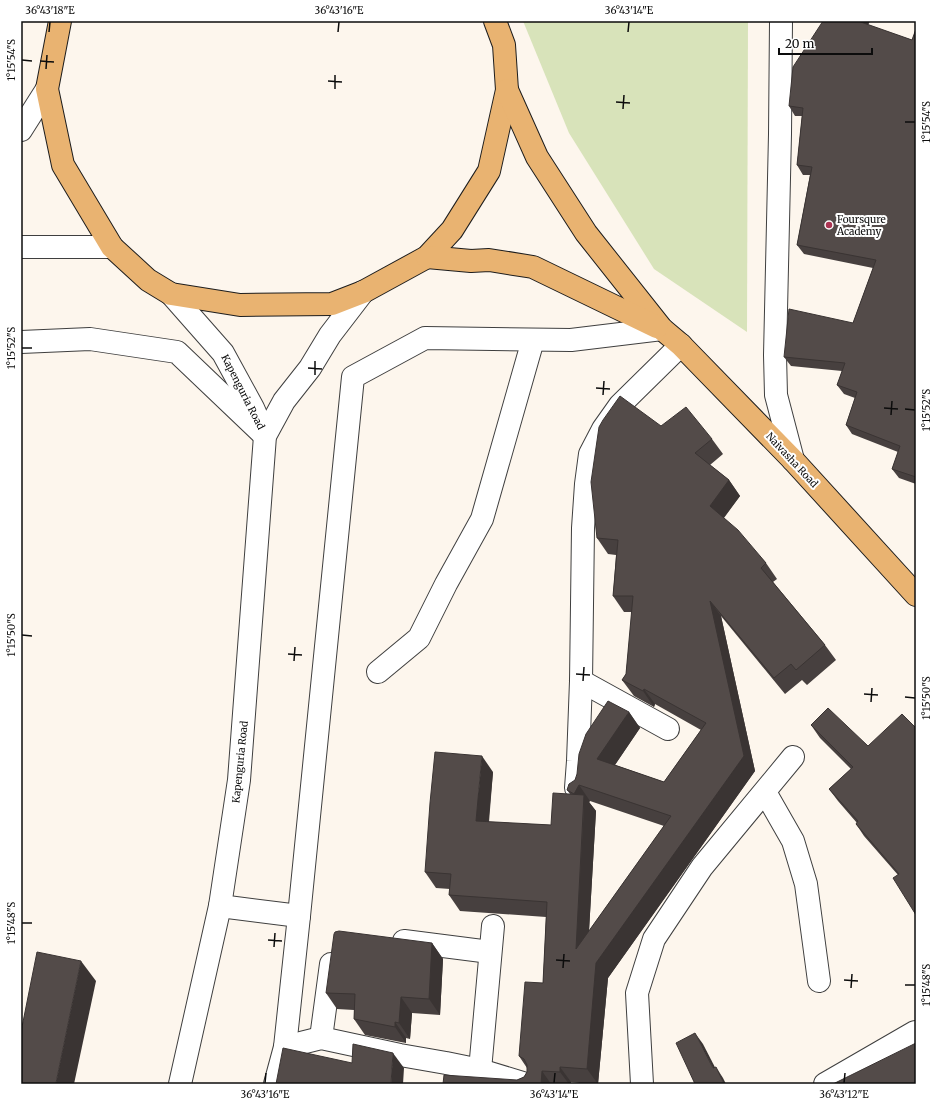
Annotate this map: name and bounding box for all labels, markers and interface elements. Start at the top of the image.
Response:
text: 36°43'18"E [25,4,75,17]
text: 36°43'16"E [315,4,364,17]
text: 36°43'14"E [605,4,654,17]
scale bar [779,30,872,56]
text: 20 m [785,36,814,51]
text: 1°15'54"S [5,39,18,81]
text: 1°15'54"S [920,101,933,143]
place label: Foursqure Academy [836,213,886,238]
marker: Foursqure Academy [824,220,834,230]
text: 1°15'52"S [5,327,18,369]
street label: Kapenguria Road [218,352,268,432]
text: 1°15'52"S [920,389,933,431]
street label: Naivasha Road [763,430,821,490]
text: 1°15'50"S [5,613,18,657]
text: 1°15'50"S [920,676,933,720]
street label: Kapenguria Road [229,720,251,804]
text: 1°15'48"S [5,902,18,944]
text: 1°15'48"S [920,964,933,1006]
text: 36°43'16"E [241,1088,290,1101]
text: 36°43'14"E [530,1088,579,1101]
text: 36°43'12"E [819,1088,869,1101]

